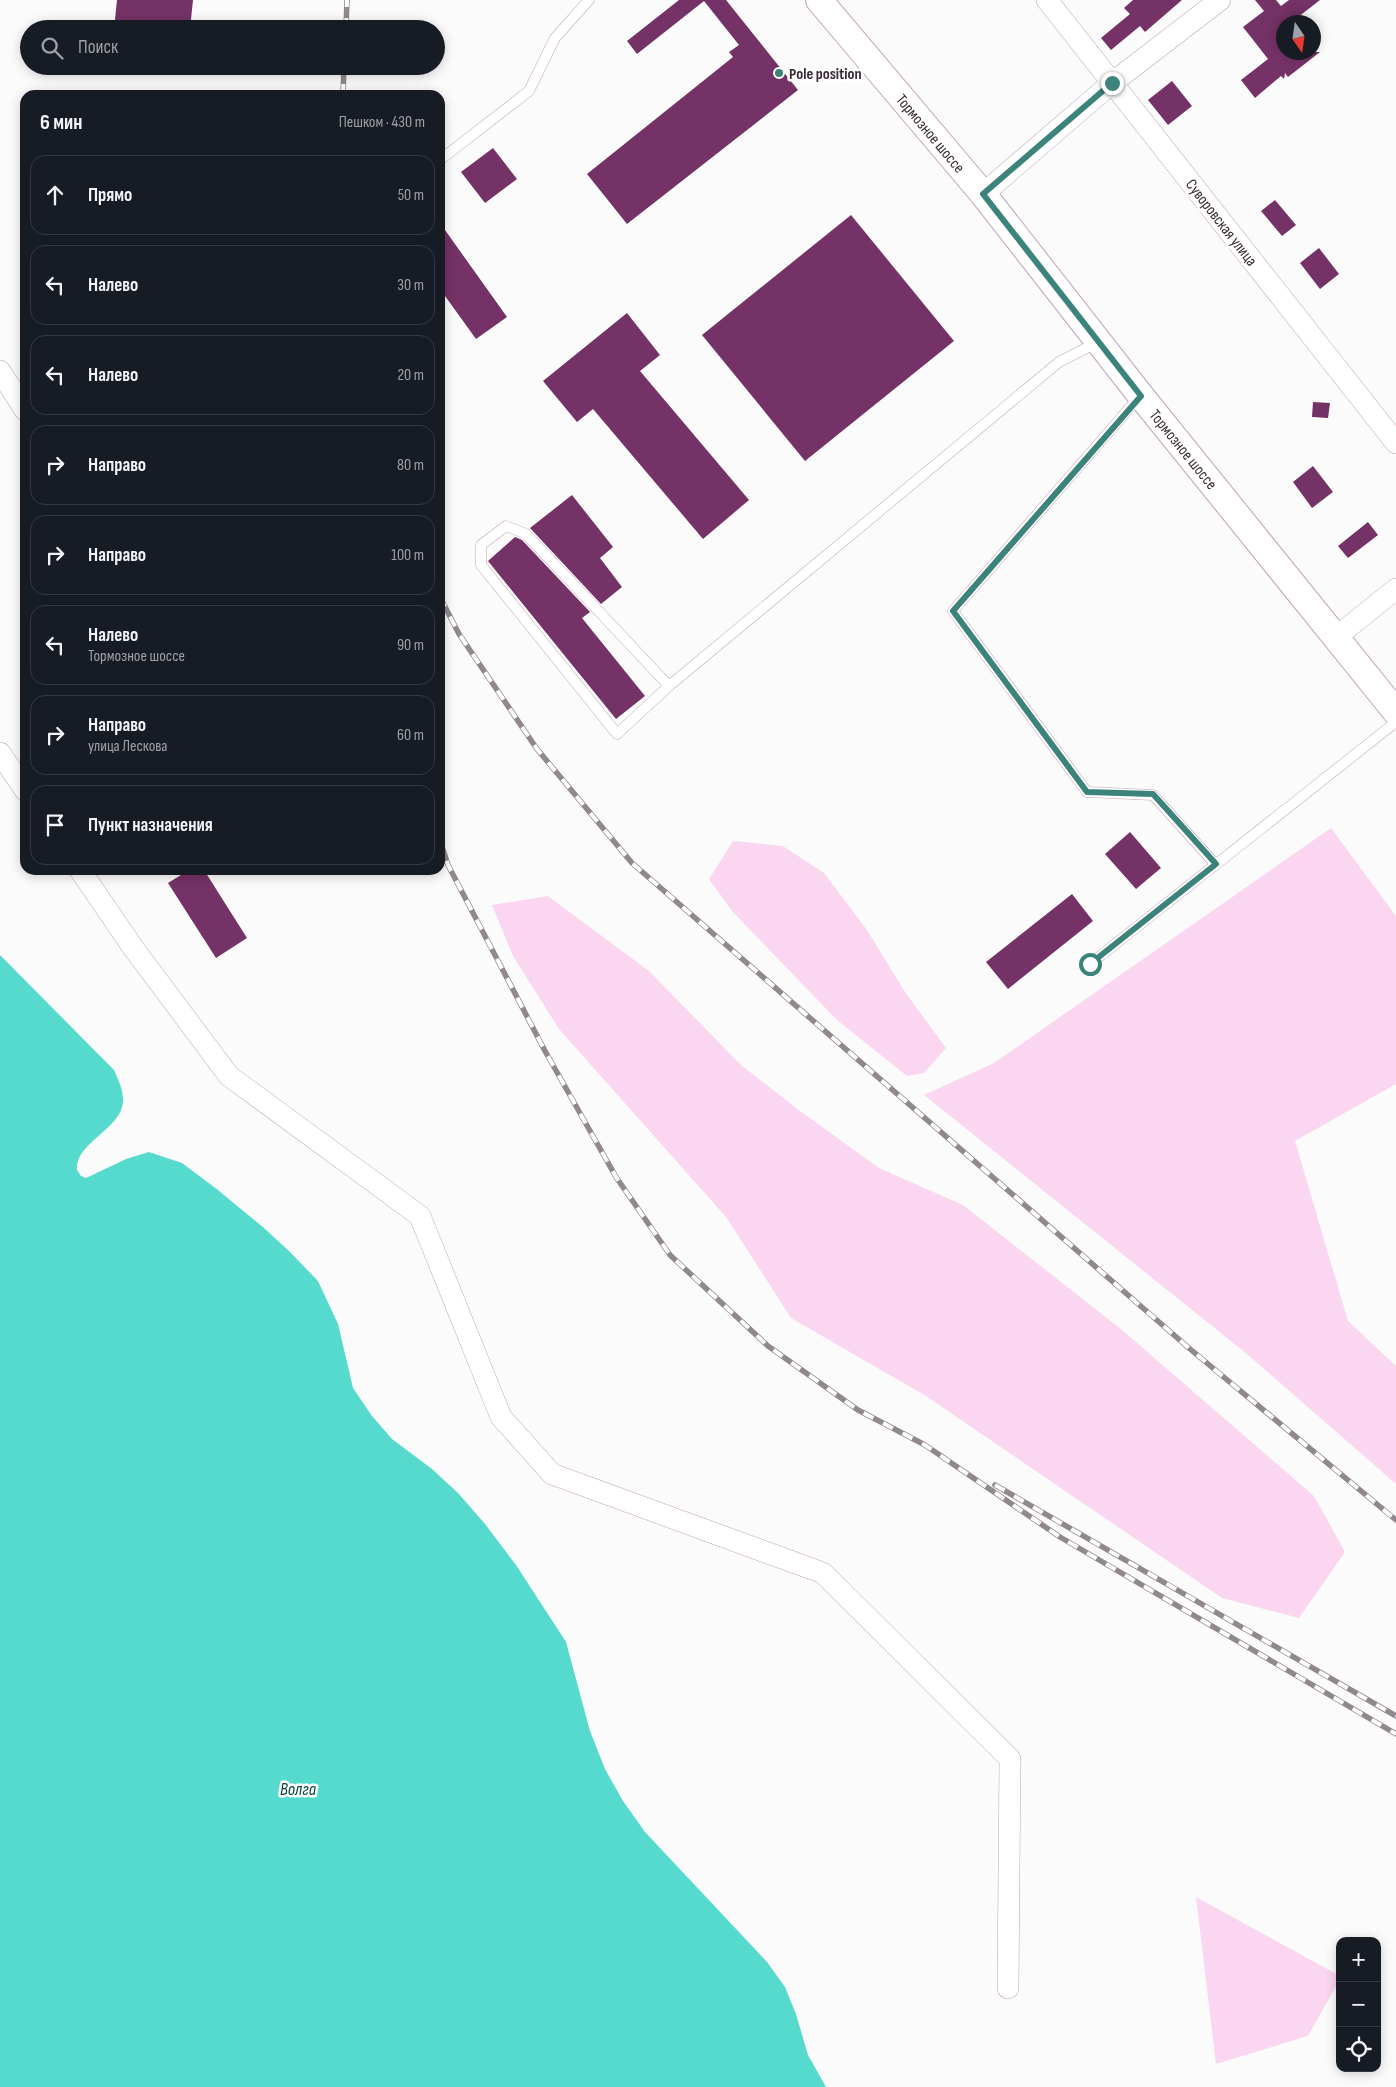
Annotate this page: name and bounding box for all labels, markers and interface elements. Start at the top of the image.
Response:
north arrow [1276,15,1321,60]
search box [20,20,445,75]
icon: search [38,34,66,62]
text: Поиск [78,36,118,59]
place label: Pole position [789,65,862,84]
marker: Pole position [773,67,785,79]
route end [1101,72,1124,95]
street label: Тормозное шоссе [891,91,968,177]
text: 6 мин [40,110,82,135]
text: Пешком · 430 m [339,113,425,132]
street label: Суворовская улица [1181,176,1261,270]
icon: ahead [41,181,69,209]
text: Прямо [88,184,132,207]
text: 50 m [398,186,424,205]
icon: left [41,271,69,299]
text: Налево [88,274,138,297]
text: 30 m [397,276,424,295]
icon: left [41,361,69,389]
text: Налево [88,364,138,387]
text: 20 m [397,366,424,385]
street label: Тормозное шоссе [1145,406,1221,494]
icon: right [41,451,69,479]
text: Направо [88,454,146,477]
text: 80 m [397,456,424,475]
icon: right [41,541,69,569]
text: Направо [88,544,146,567]
text: 100 m [391,546,424,565]
text: Налево [88,624,138,647]
icon: left [41,631,69,659]
text: 90 m [397,636,424,655]
text: Тормозное шоссе [88,647,185,666]
text: Направо [88,714,146,737]
icon: right [41,721,69,749]
text: 60 m [397,726,424,745]
text: улица Лескова [88,737,168,756]
icon: arrive [41,811,69,839]
text: Пункт назначения [88,814,213,837]
route start [1079,953,1102,976]
water label: Волга [280,1779,317,1800]
map controls [1336,1937,1381,2072]
button: + [1336,1937,1381,1982]
button: − [1336,1982,1381,2027]
button: locate [1336,2027,1381,2072]

